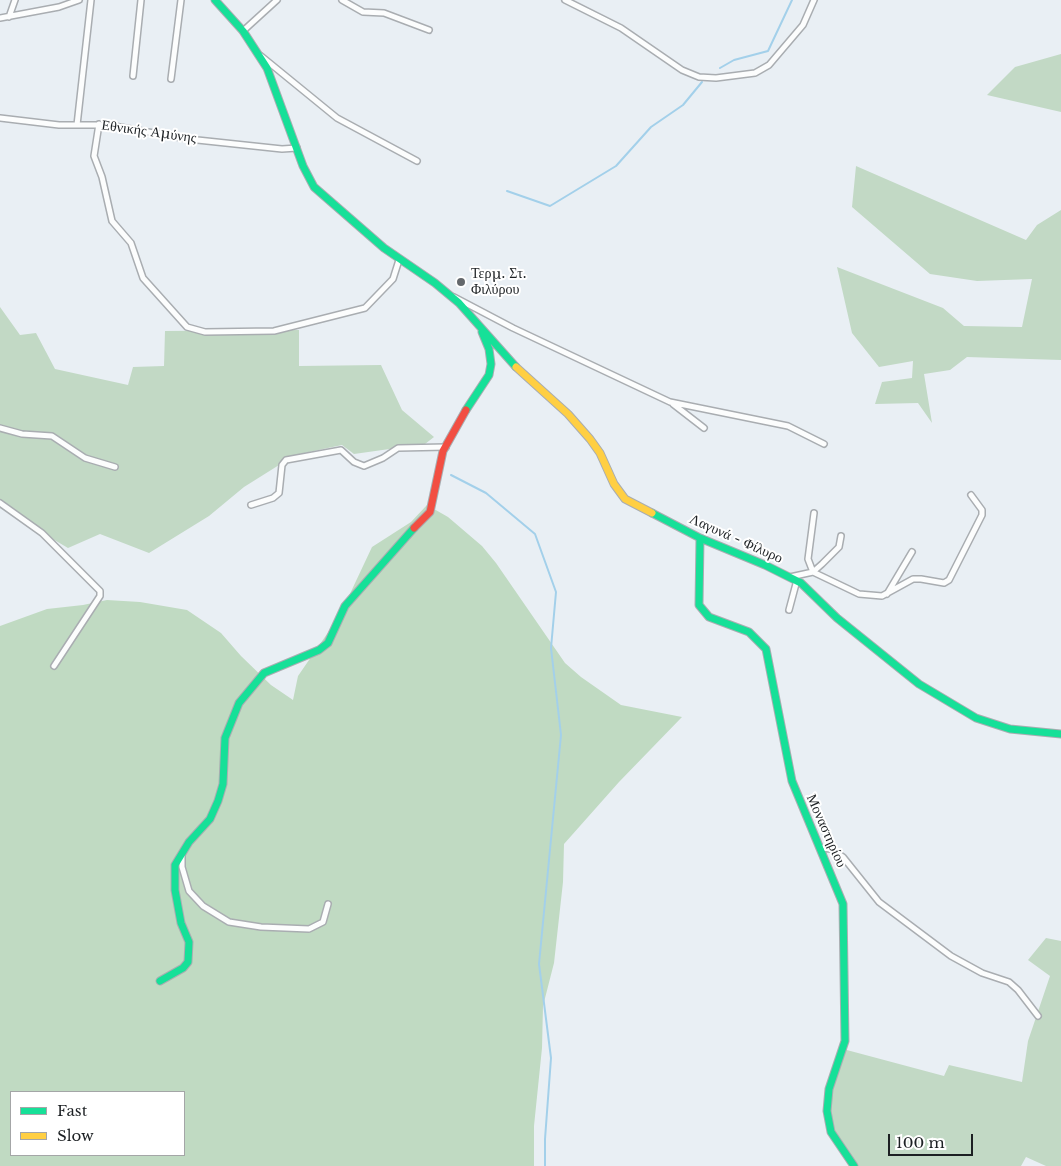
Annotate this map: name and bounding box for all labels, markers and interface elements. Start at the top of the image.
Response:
street label: Εθνικής Αμύνης [100,117,198,147]
place label: Τερμ. Στ. Φιλύρου [471,266,527,298]
marker: Τερμ. Στ. Φιλύρου [455,276,467,288]
street label: Λαγυνά - Φίλυρο [687,511,785,567]
street label: Μοναστηρίου [802,792,850,870]
legend [10,1091,185,1156]
text: Fast [57,1101,87,1120]
scale bar [891,1124,976,1156]
text: Slow [57,1126,94,1145]
text: 100 m [896,1133,945,1152]

